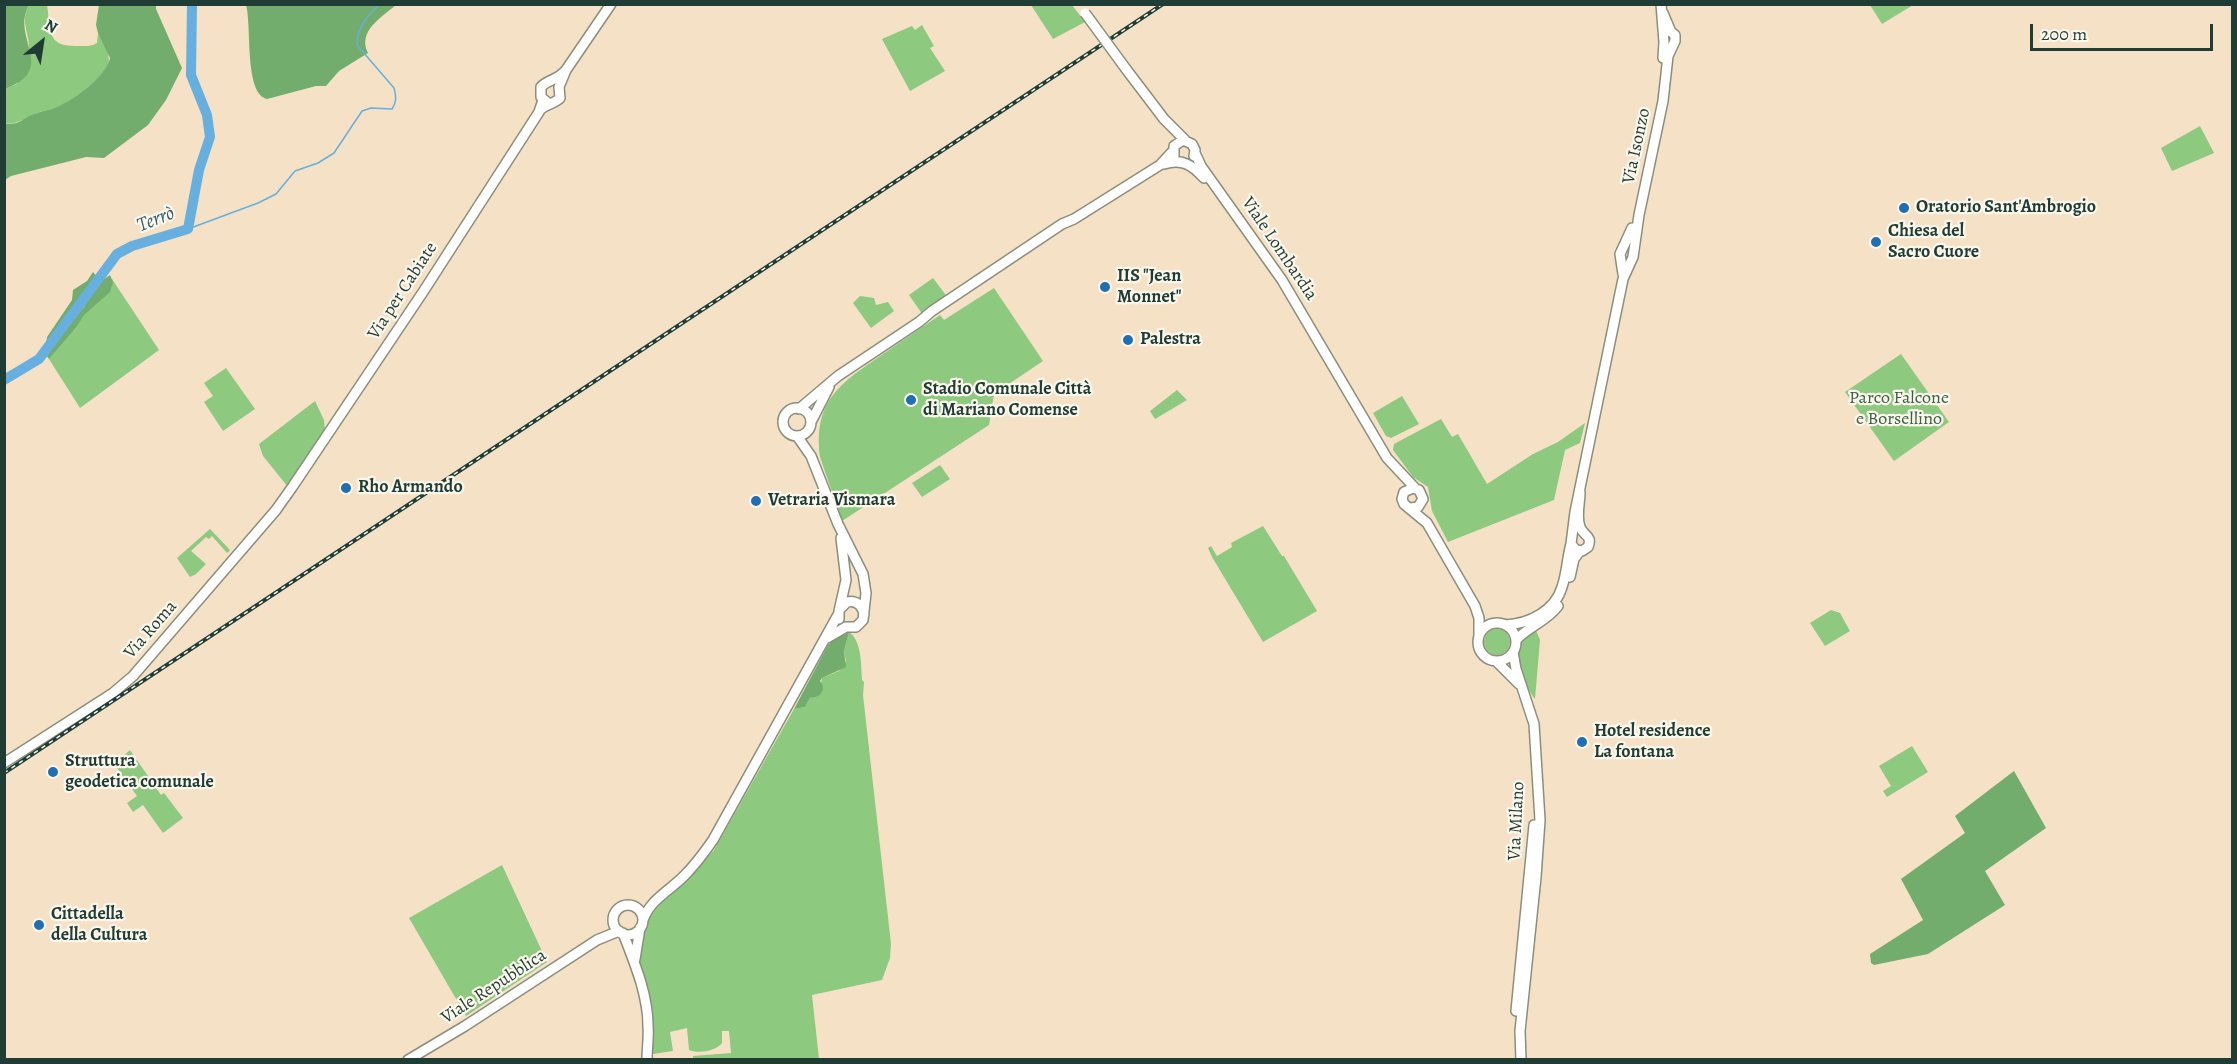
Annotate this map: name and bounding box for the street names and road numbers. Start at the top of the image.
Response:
street label: Via Isonzo [1618,106,1656,186]
street label: Viale Lombardia [1236,193,1322,305]
street label: Via per Cabiate [364,238,442,344]
street label: Via Roma [120,596,182,664]
street label: Via Milano [1504,781,1530,861]
street label: Viale Repubblica [437,945,551,1029]

